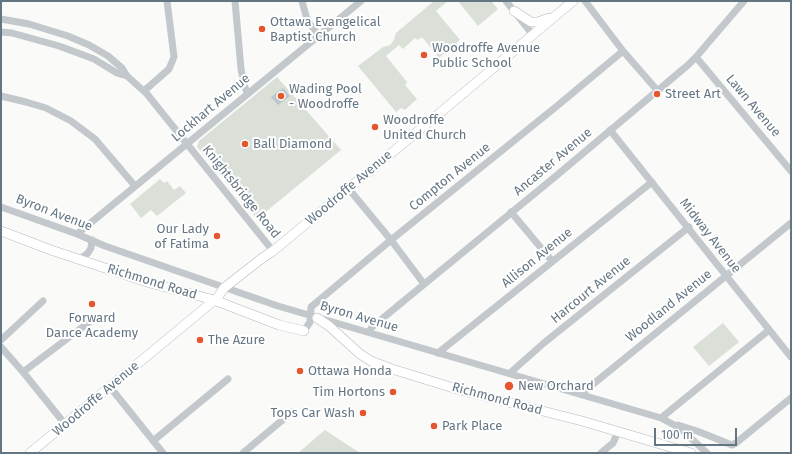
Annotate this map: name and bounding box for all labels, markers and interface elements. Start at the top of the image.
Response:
place label: Ottawa Evangelical Baptist Church [270,14,380,45]
marker: Ottawa Evangelical Baptist Church [257,24,267,34]
place label: Woodroffe Avenue Public School [432,40,540,71]
marker: Woodroffe Avenue Public School [419,50,429,60]
street label: Lockhart Avenue [169,71,253,145]
street label: Lawn Avenue [722,72,784,140]
place label: Wading Pool - Woodroffe [289,81,362,112]
place label: Street Art [665,86,721,102]
marker: Street Art [652,89,662,99]
marker: Wading Pool - Woodroffe [276,91,286,101]
place label: Woodroffe United Church [383,112,466,143]
marker: Woodroffe United Church [370,122,380,132]
street label: Ancaster Avenue [511,125,595,199]
place label: Ball Diamond [253,136,332,152]
marker: Ball Diamond [240,139,250,149]
street label: Compton Avenue [406,140,494,214]
street label: Knightsbridge Road [199,142,283,242]
street label: Woodroffe Avenue [303,147,395,229]
street label: Byron Avenue [14,191,94,235]
street label: Midway Avenue [676,196,744,276]
place label: Our Lady of Fatima [154,221,209,252]
street label: Allison Avenue [498,225,576,291]
marker: Our Lady of Fatima [212,231,222,241]
street label: Harcourt Avenue [548,253,634,327]
street label: Richmond Road [105,261,199,303]
street label: Woodland Avenue [623,266,715,346]
street label: Byron Avenue [318,298,400,336]
marker: Forward Dance Academy [87,299,97,309]
place label: Forward Dance Academy [46,310,138,341]
place label: The Azure [208,332,265,348]
marker: The Azure [195,335,205,345]
street label: Woodroffe Avenue [50,358,142,440]
place label: Ottawa Honda [308,363,392,379]
marker: Ottawa Honda [295,366,305,376]
place label: New Orchard [518,378,594,394]
street label: Richmond Road [450,379,544,419]
marker: New Orchard [503,380,515,392]
place label: Tim Hortons [313,384,385,400]
marker: Tim Hortons [388,387,398,397]
place label: Tops Car Wash [271,405,355,421]
marker: Tops Car Wash [358,408,368,418]
place label: Park Place [442,418,502,434]
scale bar [656,420,739,446]
marker: Park Place [429,421,439,431]
text: 100 m [661,428,693,442]

